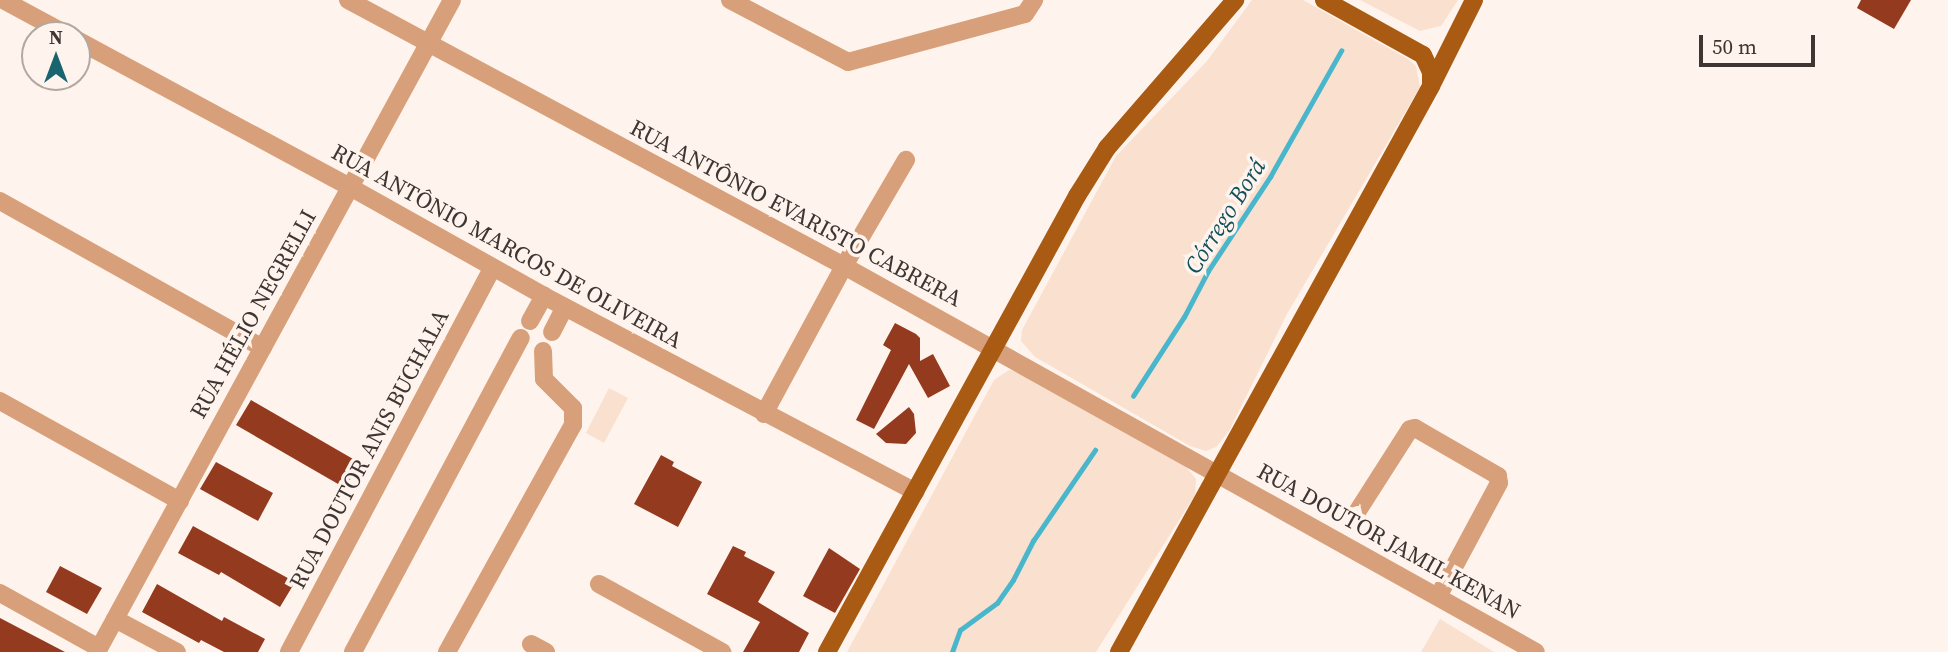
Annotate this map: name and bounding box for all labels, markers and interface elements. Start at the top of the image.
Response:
north arrow [21,21,91,91]
scale bar [1703,21,1818,65]
text: N [49,24,63,50]
text: 50 m [1712,32,1757,61]
street label: RUA ANTÔNIO EVARISTO CABRERA [625,114,967,312]
street label: RUA ANTÔNIO MARCOS DE OLIVEIRA [327,138,687,354]
water label: Córrego Borá [1178,153,1272,279]
street label: RUA HÉLIO NEGRELLI [184,205,322,423]
street label: RUA DOUTOR ANIS BUCHALA [284,305,454,593]
street label: RUA DOUTOR JAMIL KENAN [1253,457,1525,625]

